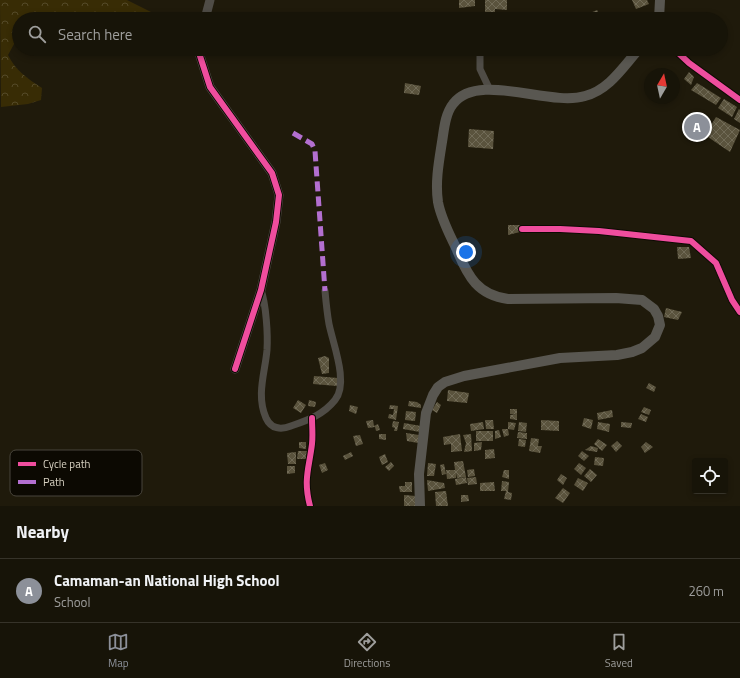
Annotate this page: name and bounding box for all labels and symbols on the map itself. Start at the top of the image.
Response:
north arrow [644,68,680,104]
pin: A [684,112,710,142]
your location [456,242,476,262]
legend [10,450,142,496]
text: Cycle path [43,456,91,472]
text: Path [43,474,65,490]

